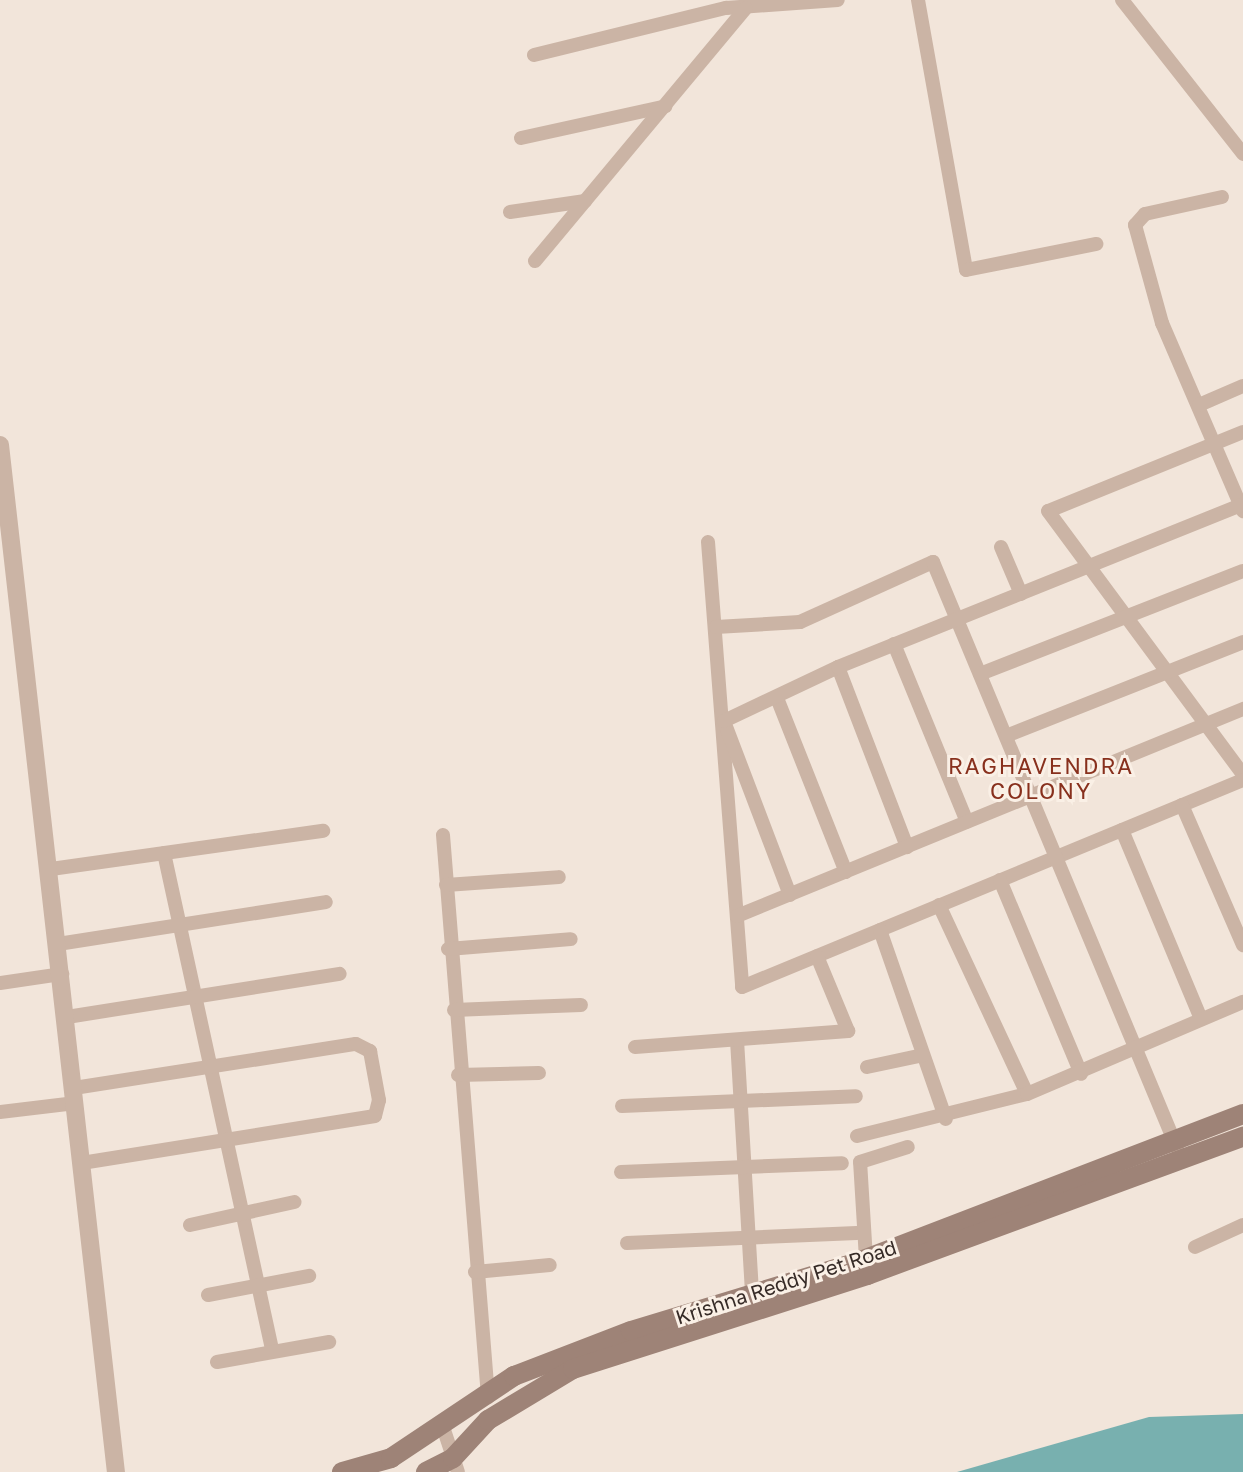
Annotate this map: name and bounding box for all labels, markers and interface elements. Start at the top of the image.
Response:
district label: RAGHAVENDRA COLONY [948,752,1134,804]
street label: Krishna Reddy Pet Road [673,1235,899,1329]

